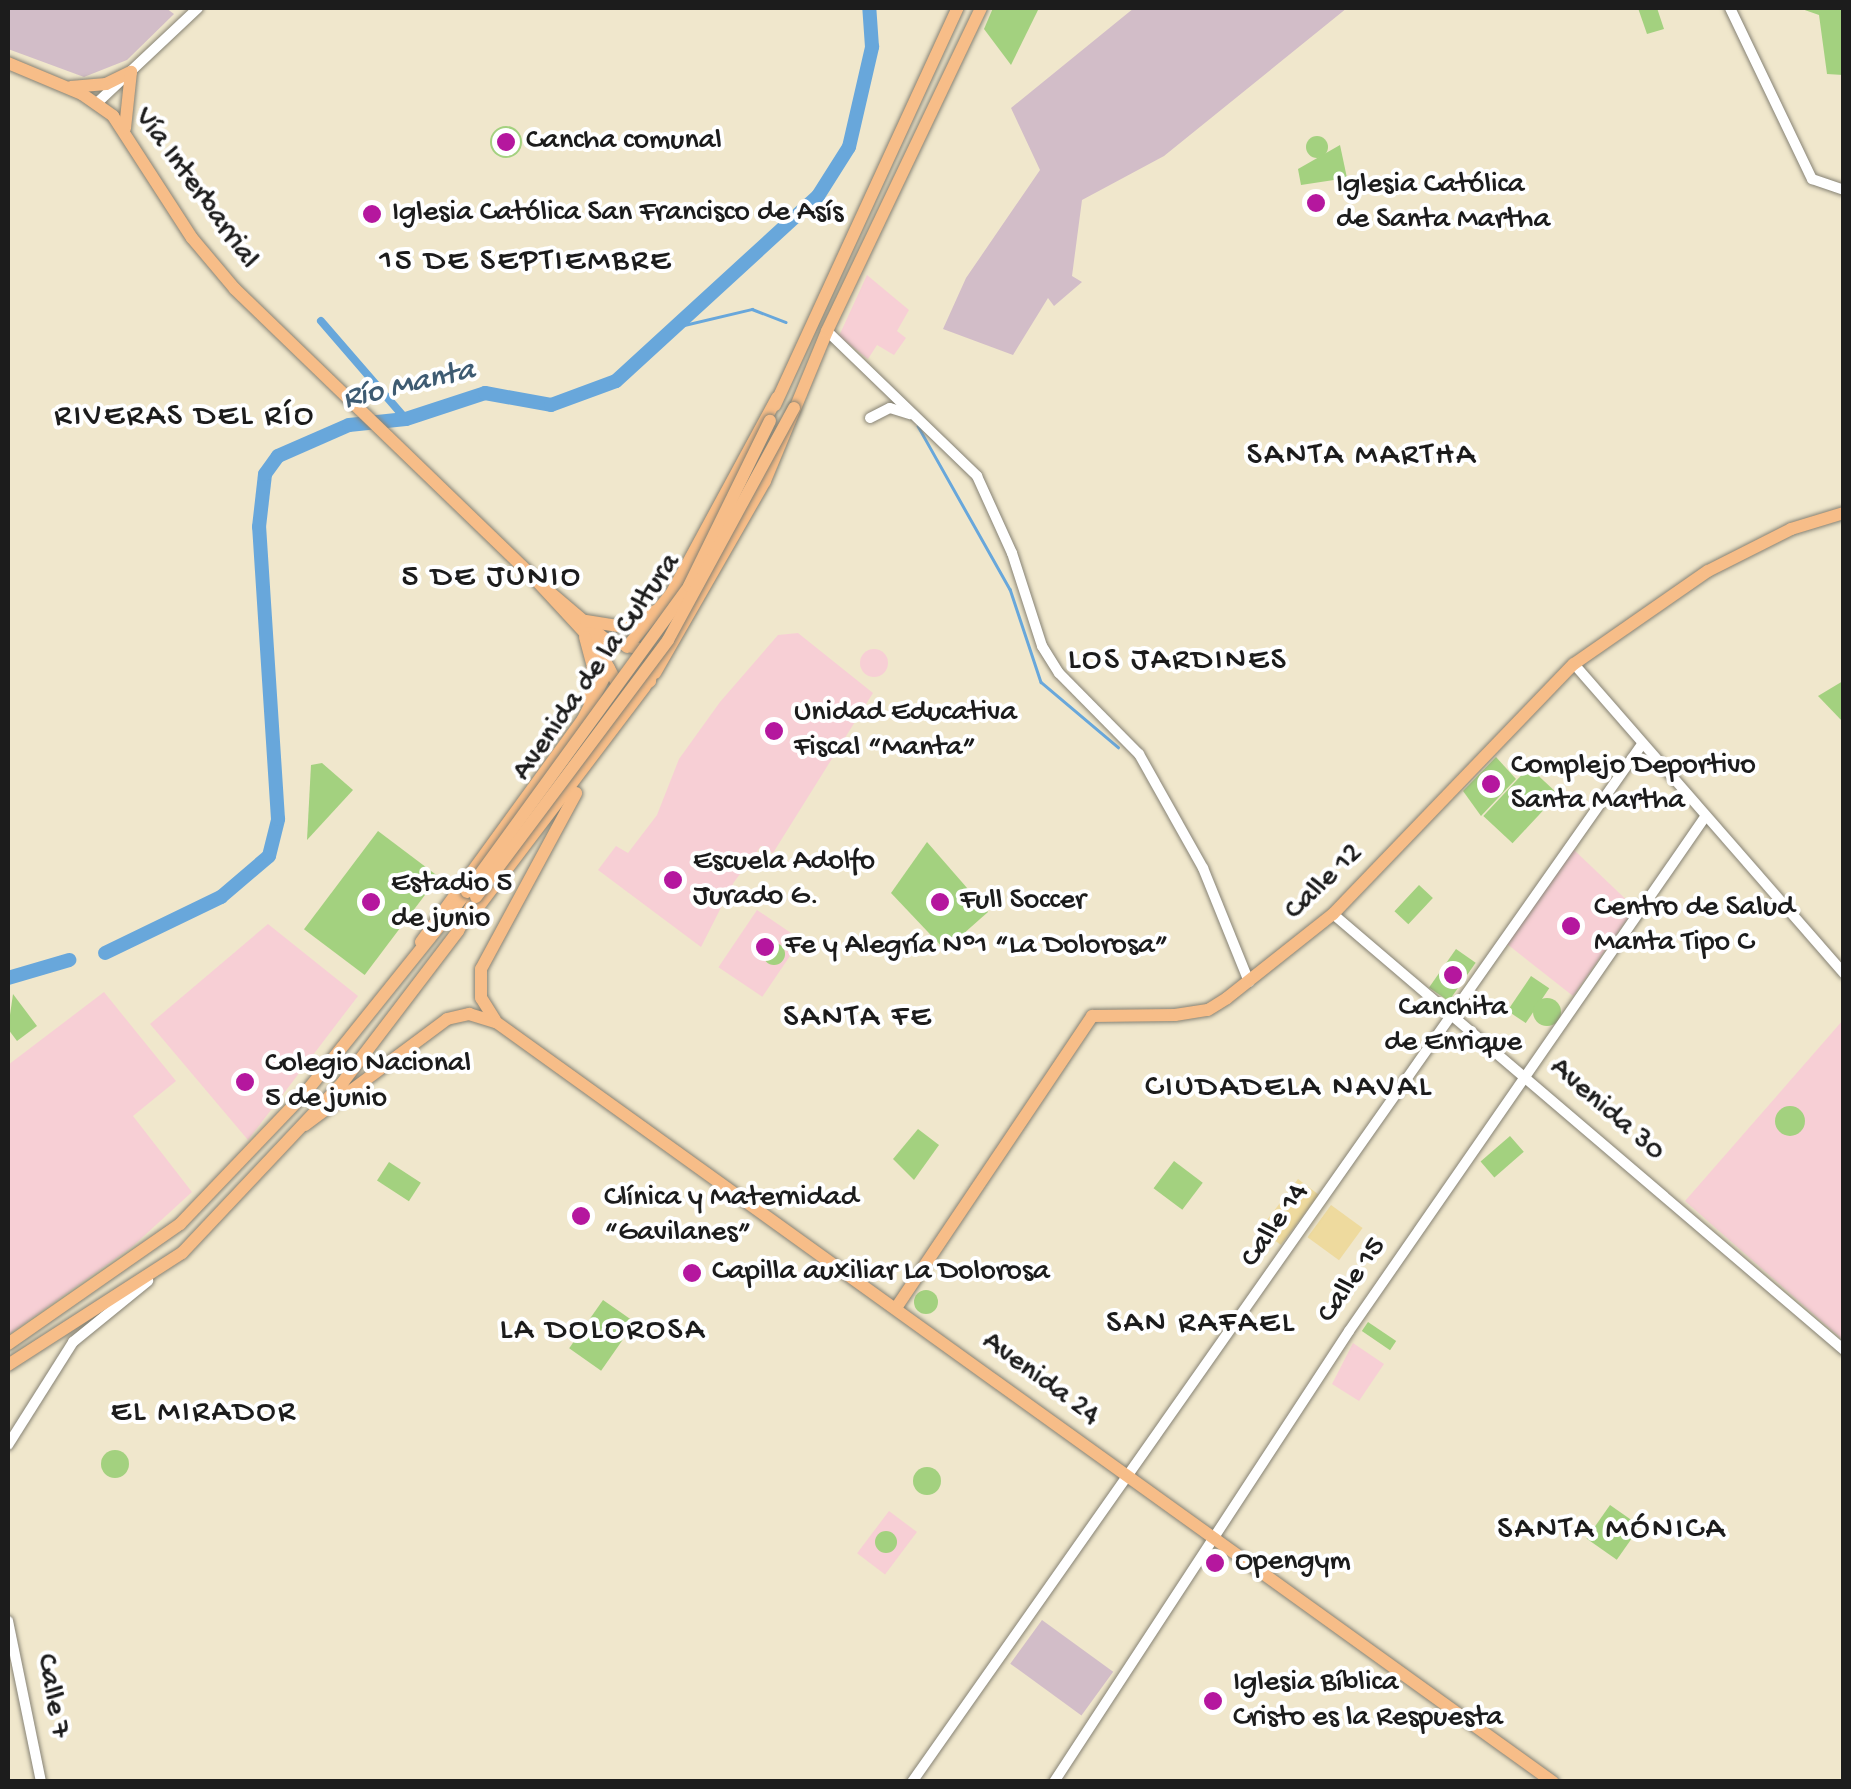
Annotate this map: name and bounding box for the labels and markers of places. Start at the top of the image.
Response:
place label: Cancha comunal [526,124,722,160]
marker: Cancha comunal [495,131,517,153]
place label: Iglesia Católica de Santa Martha [1336,168,1550,238]
marker: Iglesia Católica de Santa Martha [1305,192,1327,214]
place label: Iglesia Católica San Francisco de Asís [392,196,843,232]
marker: Iglesia Católica San Francisco de Asís [361,203,383,225]
place label: Unidad Educativa Fiscal “Manta” [794,696,1017,766]
marker: Unidad Educativa Fiscal “Manta” [763,720,785,742]
place label: Complejo Deportivo Santa Martha [1511,749,1756,820]
marker: Complejo Deportivo Santa Martha [1480,773,1502,795]
place label: Escuela Adolfo Jurado G. [693,845,875,916]
place label: Estadio 5 de junio [391,867,512,938]
marker: Escuela Adolfo Jurado G. [662,869,684,891]
place label: Full Soccer [960,884,1086,920]
marker: Estadio 5 de junio [360,891,382,913]
marker: Full Soccer [929,891,951,913]
place label: Centro de Salud Manta Tipo C [1594,891,1795,962]
marker: Centro de Salud Manta Tipo C [1558,913,1584,939]
place label: Fe y Alegría Nº1 “La Dolorosa” [785,929,1169,965]
marker: Fe y Alegría Nº1 “La Dolorosa” [754,936,776,958]
marker: Canchita de Enrique [1442,964,1464,986]
place label: Canchita de Enrique [1384,991,1522,1062]
place label: Colegio Nacional 5 de junio [265,1047,471,1118]
marker: Colegio Nacional 5 de junio [234,1071,256,1093]
place label: Clínica y Maternidad “Gavilanes” [604,1181,858,1252]
marker: Clínica y Maternidad “Gavilanes” [568,1203,594,1229]
place label: Capilla auxiliar La Dolorosa [712,1255,1050,1291]
marker: Capilla auxiliar La Dolorosa [681,1262,703,1284]
place label: Opengym [1235,1545,1351,1581]
marker: Opengym [1204,1552,1226,1574]
place label: Iglesia Bíblica Cristo es la Respuesta [1233,1666,1503,1736]
marker: Iglesia Bíblica Cristo es la Respuesta [1202,1690,1224,1712]

